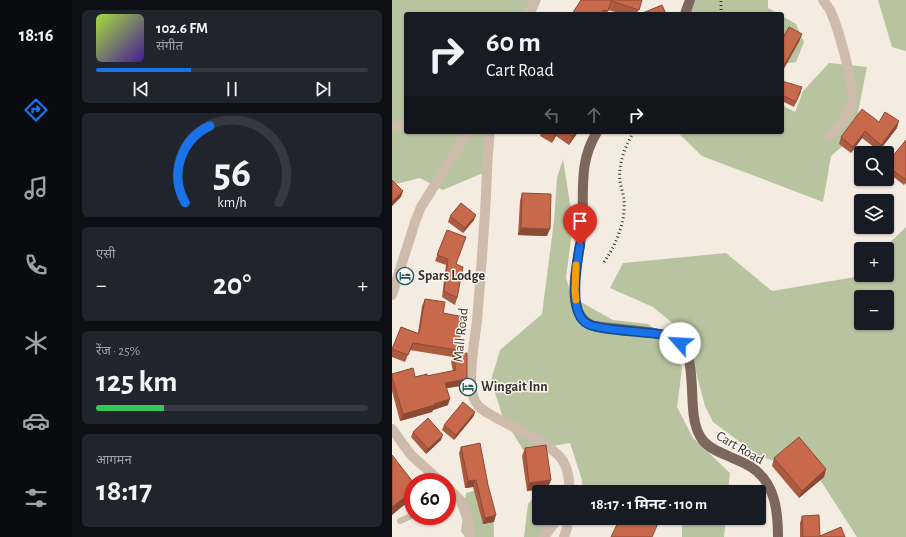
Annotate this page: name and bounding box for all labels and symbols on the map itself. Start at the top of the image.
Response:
pin [563,204,597,245]
hotel icon: Spars Lodge [395,266,415,286]
place label: Spars Lodge [418,269,485,283]
street label: Mall Road [451,307,471,363]
position arrow [659,322,701,364]
hotel icon: Wingait Inn [458,377,478,397]
place label: Wingait Inn [481,380,548,394]
street label: Cart Road [714,429,766,467]
speed limit sign: 60 [404,473,456,525]

